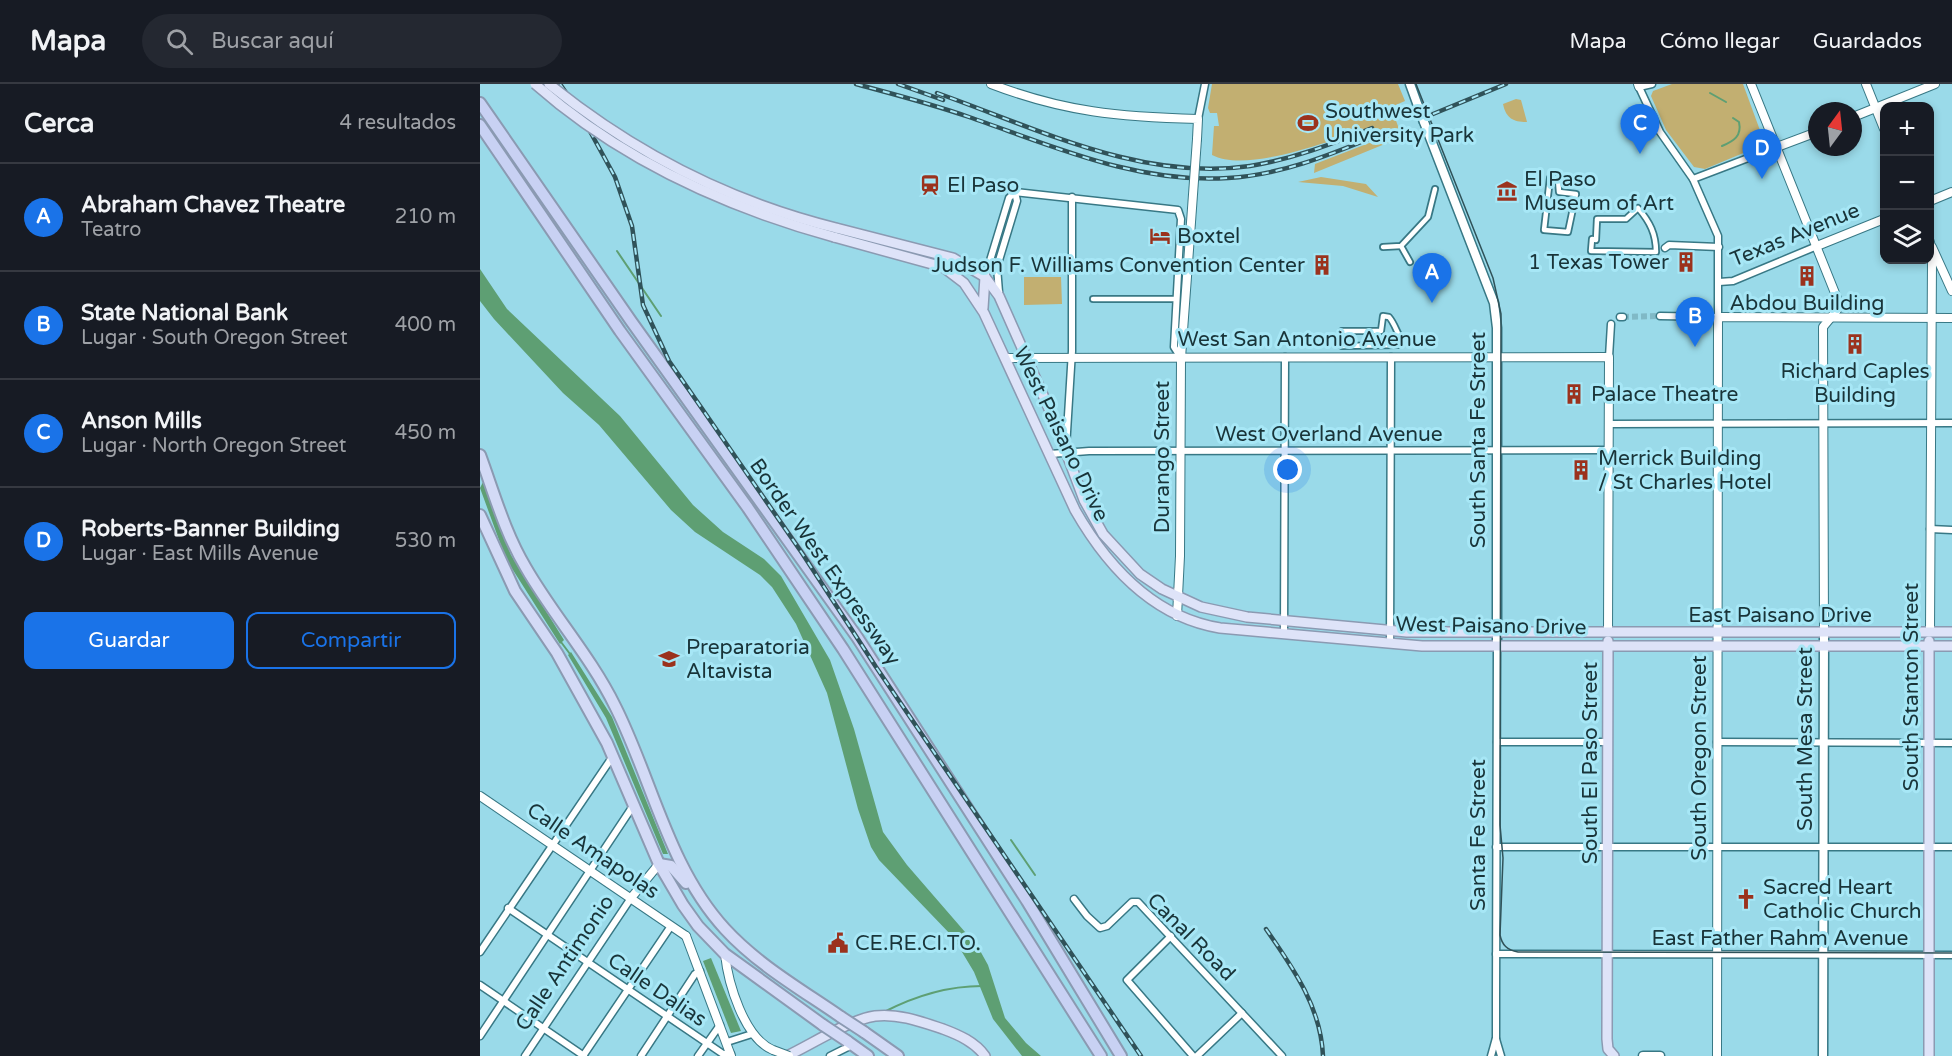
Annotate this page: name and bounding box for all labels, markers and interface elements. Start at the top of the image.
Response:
search box [142,14,562,68]
text: Mapa [30,24,106,58]
icon: search [163,25,196,58]
text: Buscar aquí [211,28,334,54]
text: Mapa [1569,29,1627,54]
text: Cómo llegar [1660,29,1780,54]
text: Guardados [1813,29,1922,54]
place label: Southwest University Park [1325,99,1474,148]
north arrow [1808,102,1862,156]
map controls [1880,102,1934,264]
button: + [1880,102,1934,156]
pin: C [1620,104,1660,154]
text: Cerca [24,108,94,139]
text: 4 resultados [340,111,456,135]
sports icon: Southwest University Park [1296,111,1320,135]
pin: D [1742,130,1782,179]
button: − [1880,156,1934,210]
place label: El Paso Museum of Art [1524,167,1674,216]
station icon: El Paso [918,173,942,197]
place label: El Paso [947,173,1019,198]
museum icon: El Paso Museum of Art [1495,179,1519,203]
text: Abraham Chavez Theatre [81,192,345,218]
street label: Texas Avenue [1727,198,1863,272]
text: A [36,205,51,229]
text: 210 m [395,205,456,229]
button: layers [1880,210,1934,264]
text: Teatro [81,218,141,242]
hotel icon: Boxtel [1148,224,1172,248]
place label: Boxtel [1177,224,1240,249]
place label: 1 Texas Tower [1528,250,1669,275]
building icon: 1 Texas Tower [1674,250,1698,274]
place label: Judson F. Williams Convention Center [932,253,1305,278]
building icon: Judson F. Williams Convention Center [1310,253,1334,277]
pin: A [1412,254,1452,303]
building icon: Abdou Building [1795,264,1819,288]
place label: Abdou Building [1729,291,1885,316]
pin: B [1676,298,1714,347]
text: State National Bank [81,300,288,326]
text: B [37,313,50,337]
text: 400 m [395,313,456,337]
text: Lugar · South Oregon Street [81,326,348,350]
street label: West San Antonio Avenue [1178,327,1436,352]
street label: South Santa Fe Street [1466,332,1491,548]
building icon: Richard Caples Building [1843,332,1867,356]
street label: West Paisano Drive [1008,343,1114,525]
place label: Richard Caples Building [1780,359,1930,408]
street label: Durango Street [1150,381,1175,533]
building icon: Palace Theatre [1562,382,1586,406]
place label: Palace Theatre [1591,382,1738,407]
text: Anson Mills [81,408,202,434]
text: C [37,421,50,445]
text: 450 m [395,421,456,445]
street label: West Overland Avenue [1215,422,1443,447]
text: Lugar · North Oregon Street [81,434,347,458]
place label: Merrick Building / St Charles Hotel [1598,446,1772,495]
street label: Border West Expressway [744,454,906,670]
your location [1273,455,1302,484]
building icon: Merrick Building / St Charles Hotel [1569,458,1593,482]
text: Roberts-Banner Building [81,516,340,542]
text: D [36,529,51,553]
text: 530 m [395,529,456,553]
text: Lugar · East Mills Avenue [81,542,318,566]
street label: South Stanton Street [1899,583,1924,791]
street label: East Paisano Drive [1688,603,1872,628]
button: Guardar [24,612,234,669]
button: Compartir [246,612,456,669]
street label: West Paisano Drive [1395,612,1587,640]
place label: Preparatoria Altavista [686,635,810,684]
school or university icon: Preparatoria Altavista [657,647,681,671]
street label: South Mesa Street [1793,647,1818,831]
street label: South Oregon Street [1687,655,1712,861]
street label: South El Paso Street [1578,662,1603,864]
street label: Santa Fe Street [1466,759,1491,911]
street label: Calle Amapolas [522,798,664,904]
place label: Sacred Heart Catholic Church [1763,875,1922,924]
church icon: Sacred Heart Catholic Church [1734,887,1758,911]
street label: Canal Road [1142,888,1240,986]
street label: Calle Antimonio [510,890,620,1036]
street label: East Father Rahm Avenue [1652,926,1909,951]
public building icon: CE.RE.CI.TO. [826,931,850,955]
place label: CE.RE.CI.TO. [855,931,981,956]
street label: Calle Dalias [603,948,711,1032]

